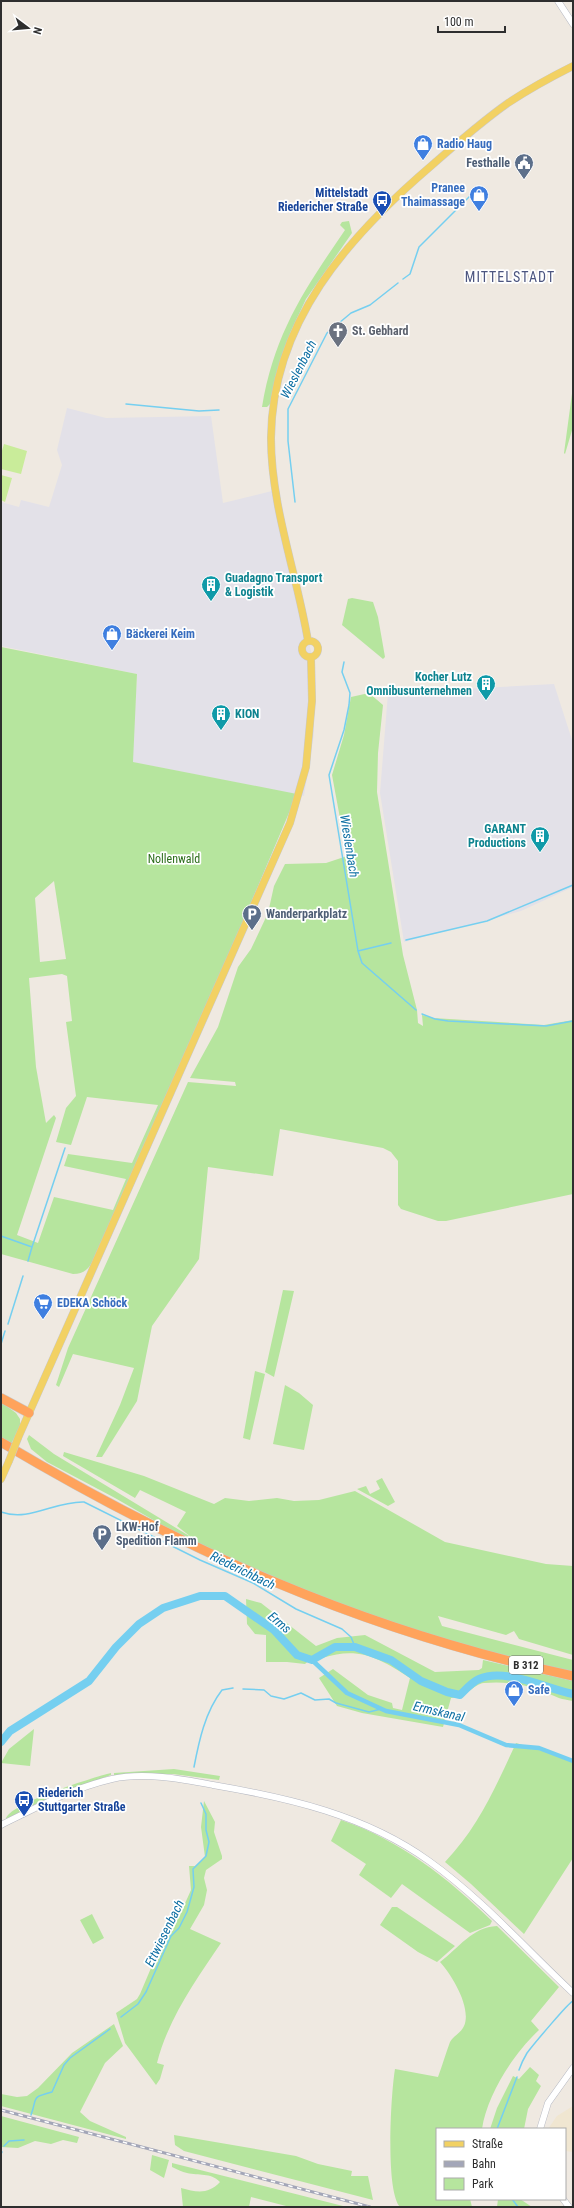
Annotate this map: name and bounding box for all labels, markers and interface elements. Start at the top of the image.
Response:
north arrow [8,8,48,48]
scale bar [438,8,505,34]
text: 100 m [444,15,474,29]
text: N [30,26,44,36]
shop icon: Radio Haug [412,133,434,161]
place label: Radio Haug [437,137,492,151]
public building icon: Festhalle [513,152,535,180]
place label: Festhalle [466,156,510,170]
place label: Pranee Thaimassage [401,181,465,209]
shop icon: Pranee Thaimassage [468,184,490,212]
place label: Mittelstadt Riedericher Straße [278,186,368,214]
bus stop icon: Mittelstadt Riedericher Straße [371,189,393,217]
district label: MITTELSTADT [465,269,555,285]
church icon: St. Gebhard [327,320,349,348]
place label: St. Gebhard [352,324,409,338]
water label: Wieslenbach [277,338,319,401]
place label: Guadagno Transport & Logistik [225,571,323,599]
building icon: Guadagno Transport & Logistik [200,574,222,602]
shop icon: Bäckerei Keim [101,623,123,651]
place label: Bäckerei Keim [126,627,195,641]
place label: Kocher Lutz Omnibusunternehmen [366,670,472,698]
building icon: Kocher Lutz Omnibusunternehmen [475,673,497,701]
building icon: KION [210,703,232,731]
place label: KION [235,707,259,721]
water label: Wieslenbach [337,814,362,878]
place label: GARANT Productions [468,822,527,850]
building icon: GARANT Productions [529,825,551,853]
park label: Nollenwald [148,852,200,866]
parking icon: Wanderparkplatz [241,903,263,931]
place label: Wanderparkplatz [266,907,347,921]
supermarket icon: EDEKA Schöck [32,1292,54,1320]
place label: EDEKA Schöck [57,1296,128,1310]
place label: LKW-Hof Spedition Flamm [116,1520,197,1548]
parking icon: LKW-Hof Spedition Flamm [91,1523,113,1551]
water label: Riederichbach [208,1548,278,1593]
water label: Erms [265,1608,294,1636]
road number: B 312 [509,1656,543,1674]
shop icon: Safe [503,1679,525,1707]
place label: Safe [528,1683,550,1697]
water label: Ermskanal [412,1698,467,1725]
place label: Riederich Stuttgarter Straße [38,1786,126,1814]
bus stop icon: Riederich Stuttgarter Straße [13,1789,35,1817]
water label: Ettwiesenbach [142,1897,187,1969]
legend [436,2128,566,2200]
text: Straße [472,2137,503,2151]
text: Bahn [472,2157,496,2171]
text: Park [472,2177,494,2191]

